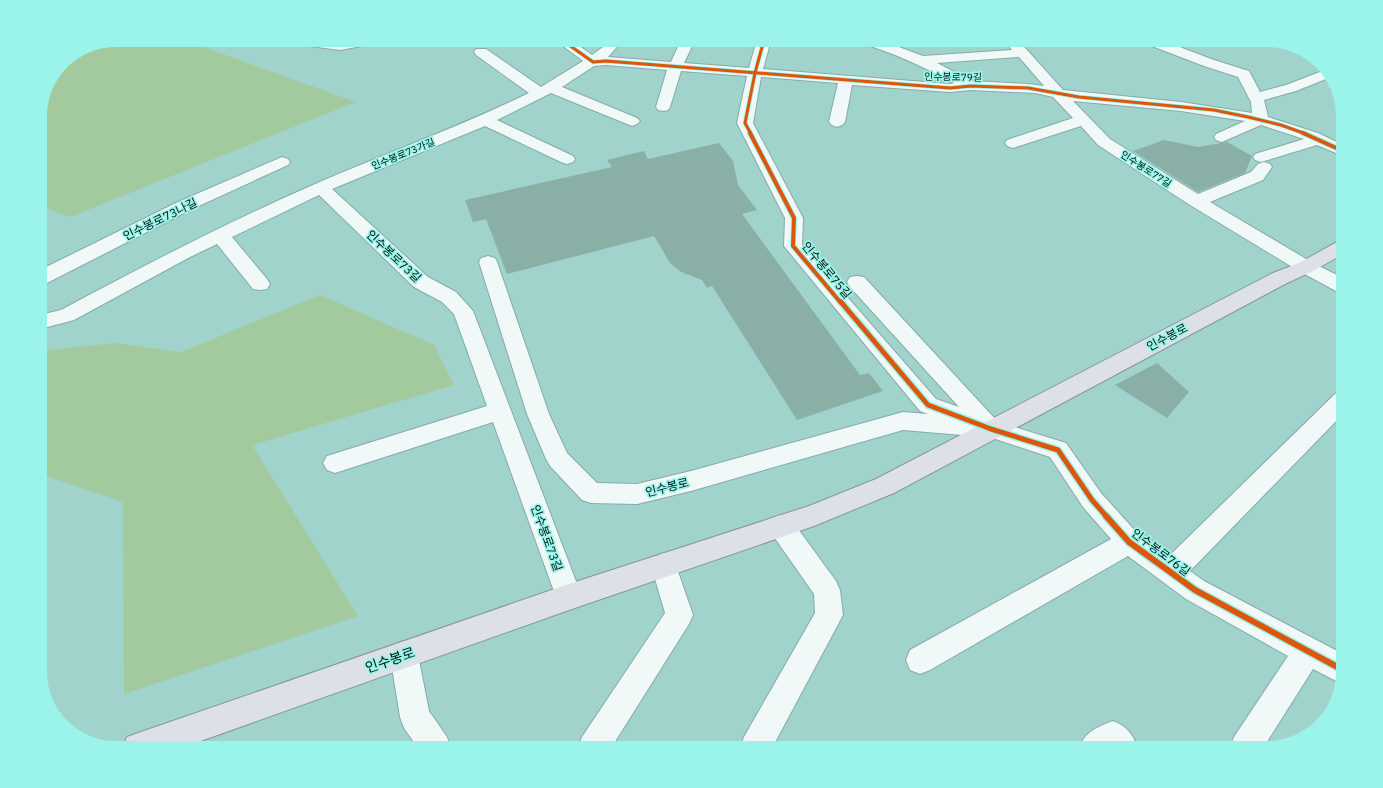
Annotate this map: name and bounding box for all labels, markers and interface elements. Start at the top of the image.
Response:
street label: 인수봉로79길 [924,70,982,84]
street label: 인수봉로73가길 [369,135,437,173]
street label: 인수봉로77길 [1118,148,1174,190]
street label: 인수봉로73나길 [120,195,200,243]
street label: 인수봉로73길 [363,227,425,285]
street label: 인수봉로75길 [799,239,855,301]
street label: 인수봉로 [1144,320,1190,354]
street label: 인수봉로 [644,474,690,500]
street label: 인수봉로73길 [528,503,566,573]
street label: 인수봉로76길 [1129,525,1193,579]
street label: 인수봉로 [363,643,417,677]

